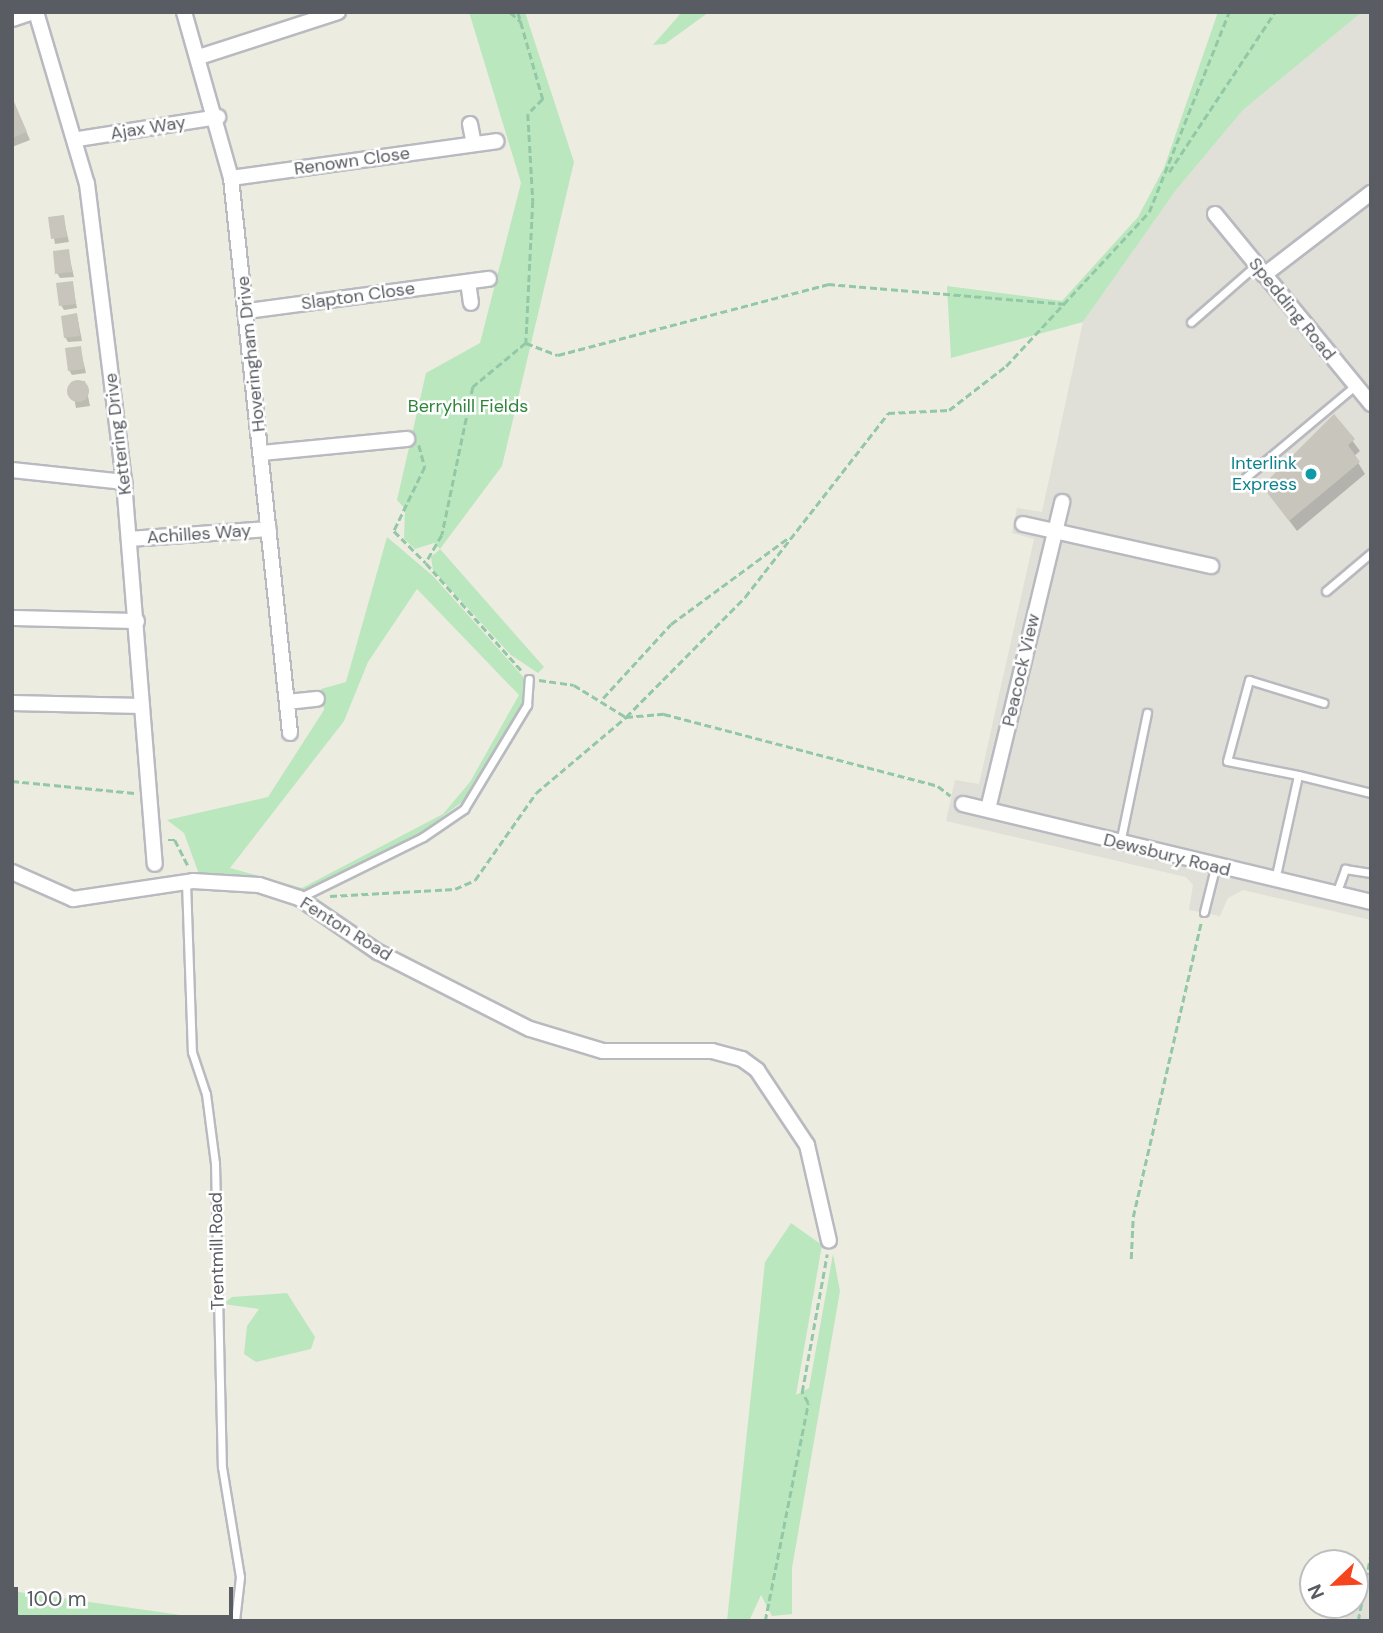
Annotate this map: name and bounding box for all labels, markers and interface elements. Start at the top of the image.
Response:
street label: Ajax Way [109,111,187,145]
street label: Renown Close [293,142,411,180]
street label: Spedding Road [1244,253,1340,365]
street label: Hoveringham Drive [232,275,270,433]
street label: Slapton Close [300,277,416,315]
street label: Kettering Drive [100,372,136,496]
park label: Berryhill Fields [408,395,528,417]
place label: Interlink Express [1231,453,1297,496]
marker: Interlink Express [1303,466,1319,482]
street label: Achilles Way [146,520,252,548]
street label: Peacock View [998,612,1044,728]
street label: Dewsbury Road [1101,829,1233,881]
street label: Fenton Road [296,892,396,966]
street label: Trentmill Road [205,1192,229,1310]
north arrow [1299,1549,1369,1619]
scale bar [18,1574,236,1618]
text: N [1302,1580,1330,1603]
text: 100 m [27,1585,87,1613]

